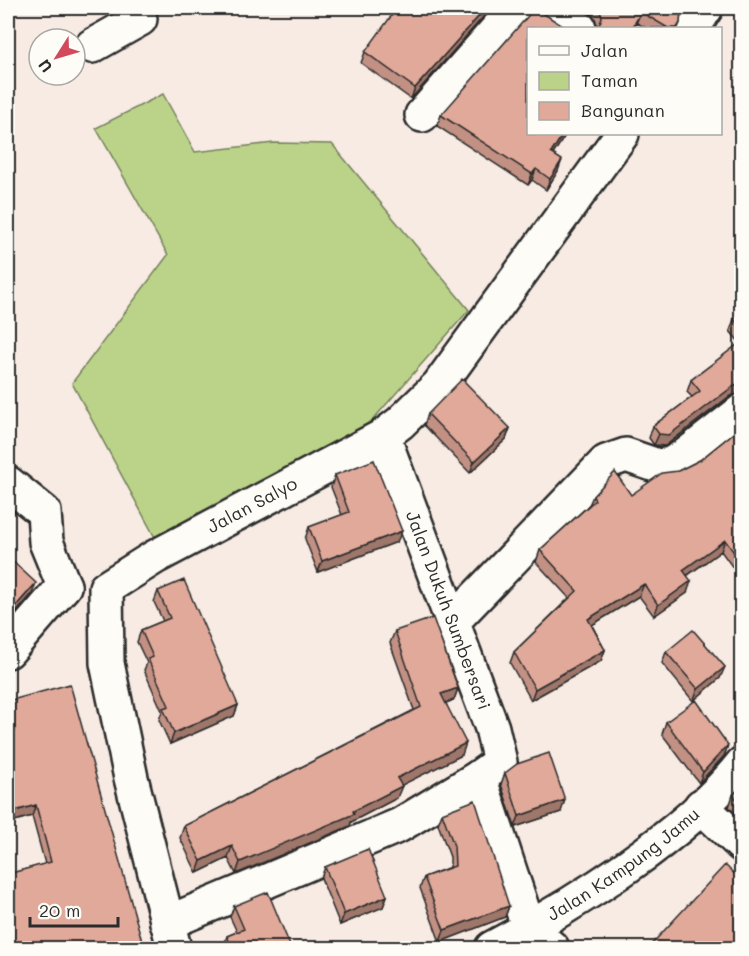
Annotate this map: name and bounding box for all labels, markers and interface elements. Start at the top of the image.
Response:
north arrow [27,27,87,87]
legend [527,27,722,135]
text: Jalan [581,38,628,62]
text: U [33,56,56,77]
text: Taman [581,68,638,92]
text: Bangunan [581,98,665,122]
street label: Jalan Salyo [203,471,301,538]
street label: Jalan Dukuh Sumbersari [401,507,497,713]
street label: Jalan Kampung Jamu [542,802,704,926]
scale bar [30,890,118,928]
text: 20 m [39,898,80,922]

